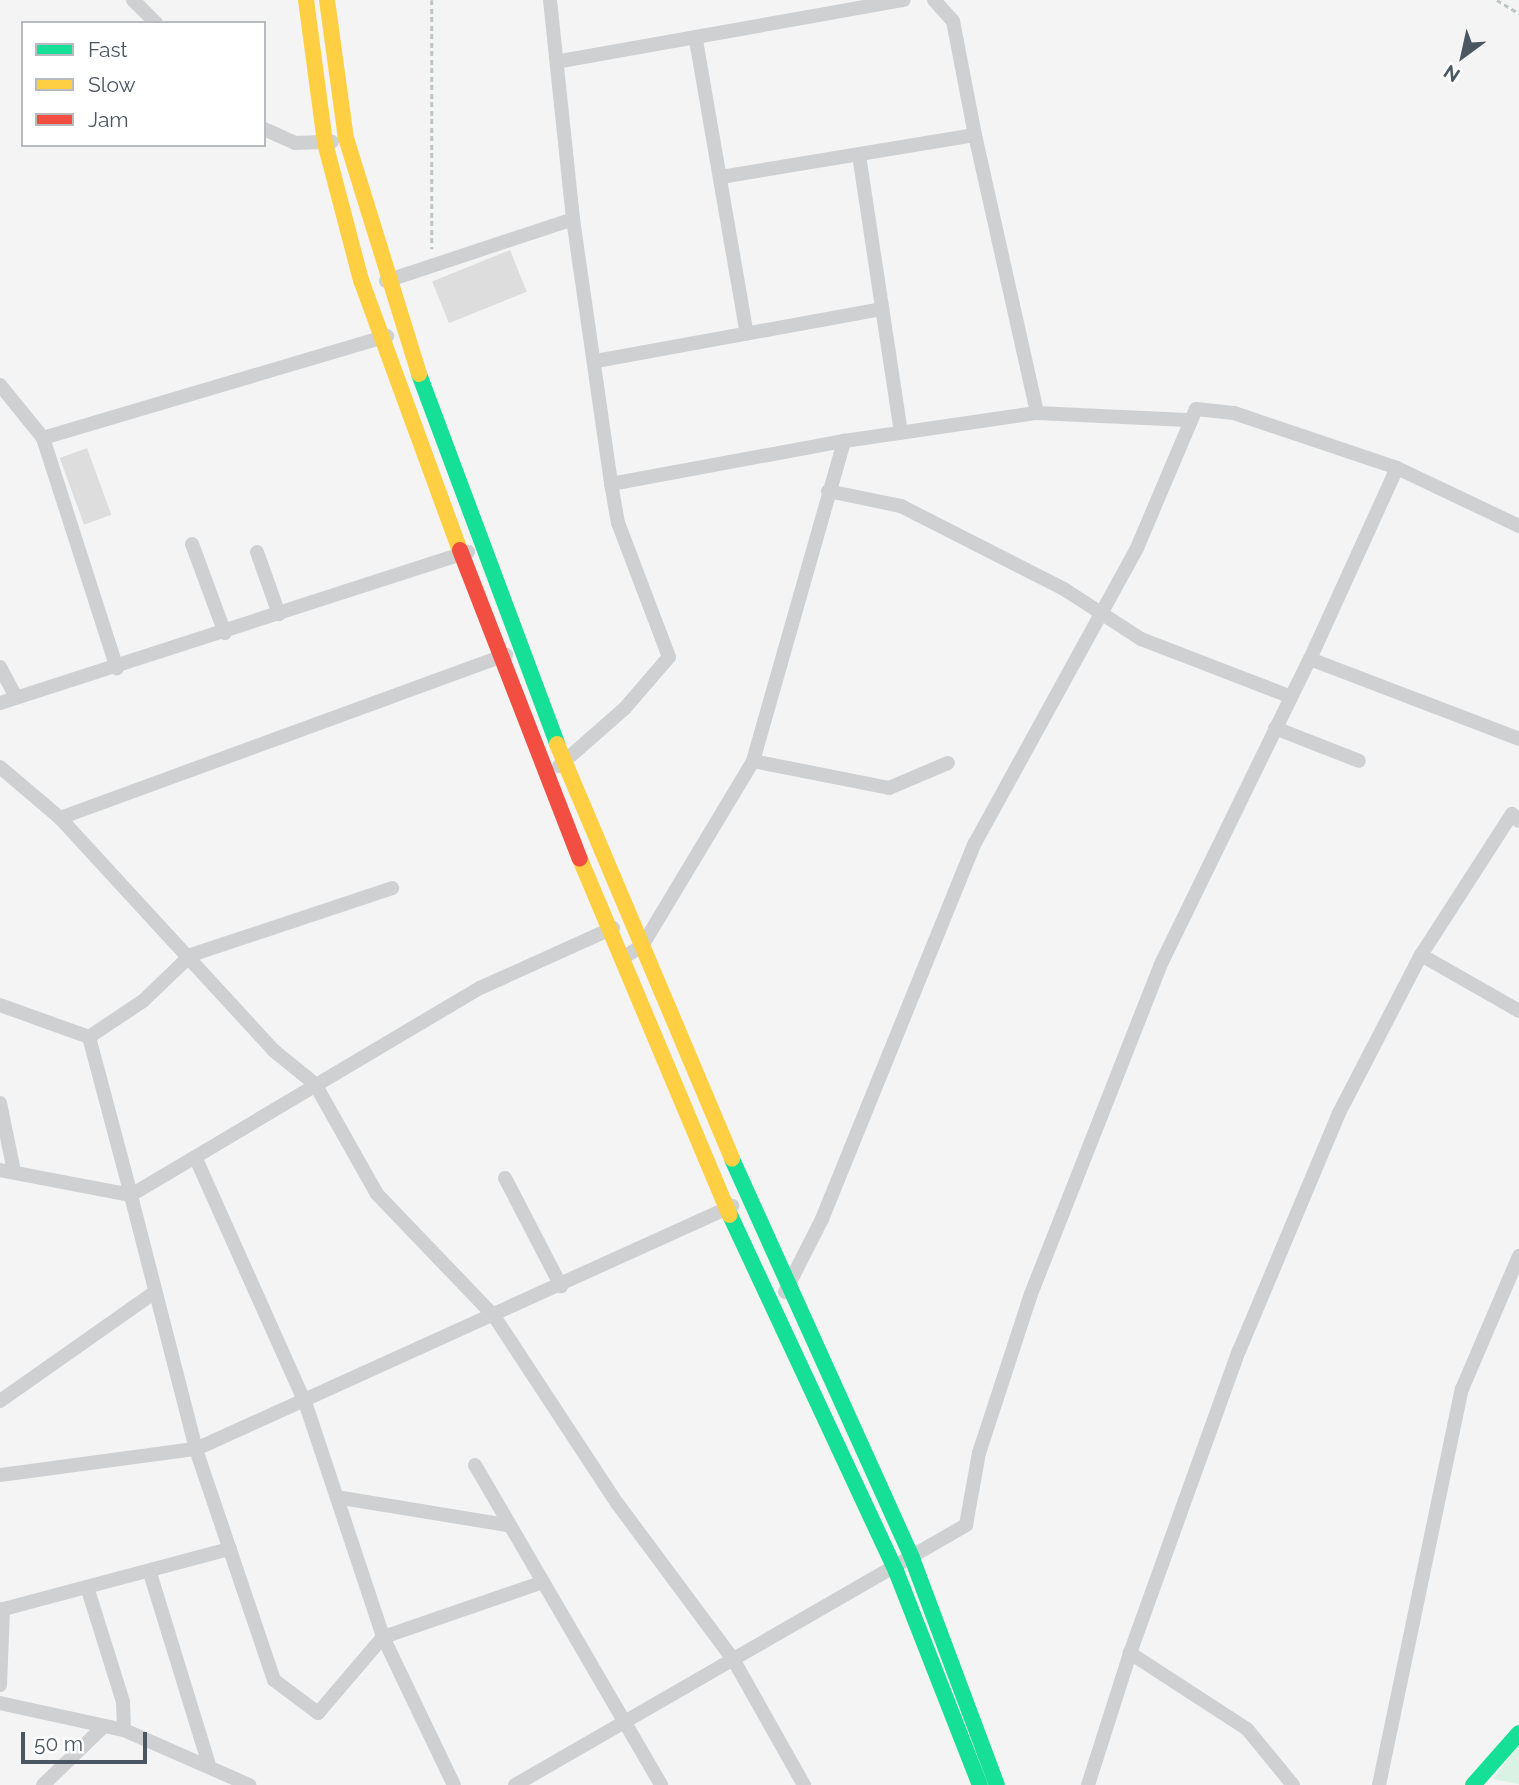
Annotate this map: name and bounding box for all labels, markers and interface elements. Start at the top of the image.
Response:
legend [21,21,266,147]
north arrow [1428,21,1498,91]
text: Fast [88,37,128,62]
text: N [1439,60,1464,87]
text: Slow [88,72,136,97]
text: Jam [88,107,129,132]
scale bar [24,1718,150,1762]
text: 50 m [34,1731,83,1756]

